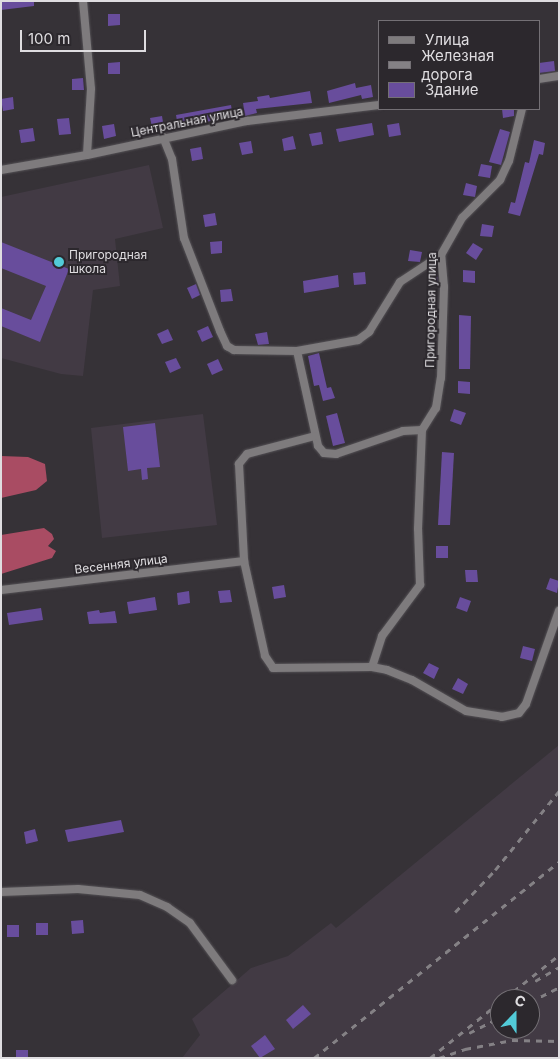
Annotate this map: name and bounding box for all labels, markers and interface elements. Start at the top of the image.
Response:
scale bar [22,20,149,52]
legend [378,20,540,110]
text: 100 m [28,29,70,48]
text: Улица [425,30,469,49]
text: Железная дорога [421,46,494,84]
text: Здание [425,80,479,99]
street label: Центральная улица [130,104,244,140]
place label: Пригородная школа [69,248,147,276]
street label: Пригородная улица [423,252,439,368]
marker: Пригородная школа [53,256,65,268]
street label: Весенняя улица [74,551,168,577]
north arrow [490,989,540,1039]
text: С [512,991,528,1010]

